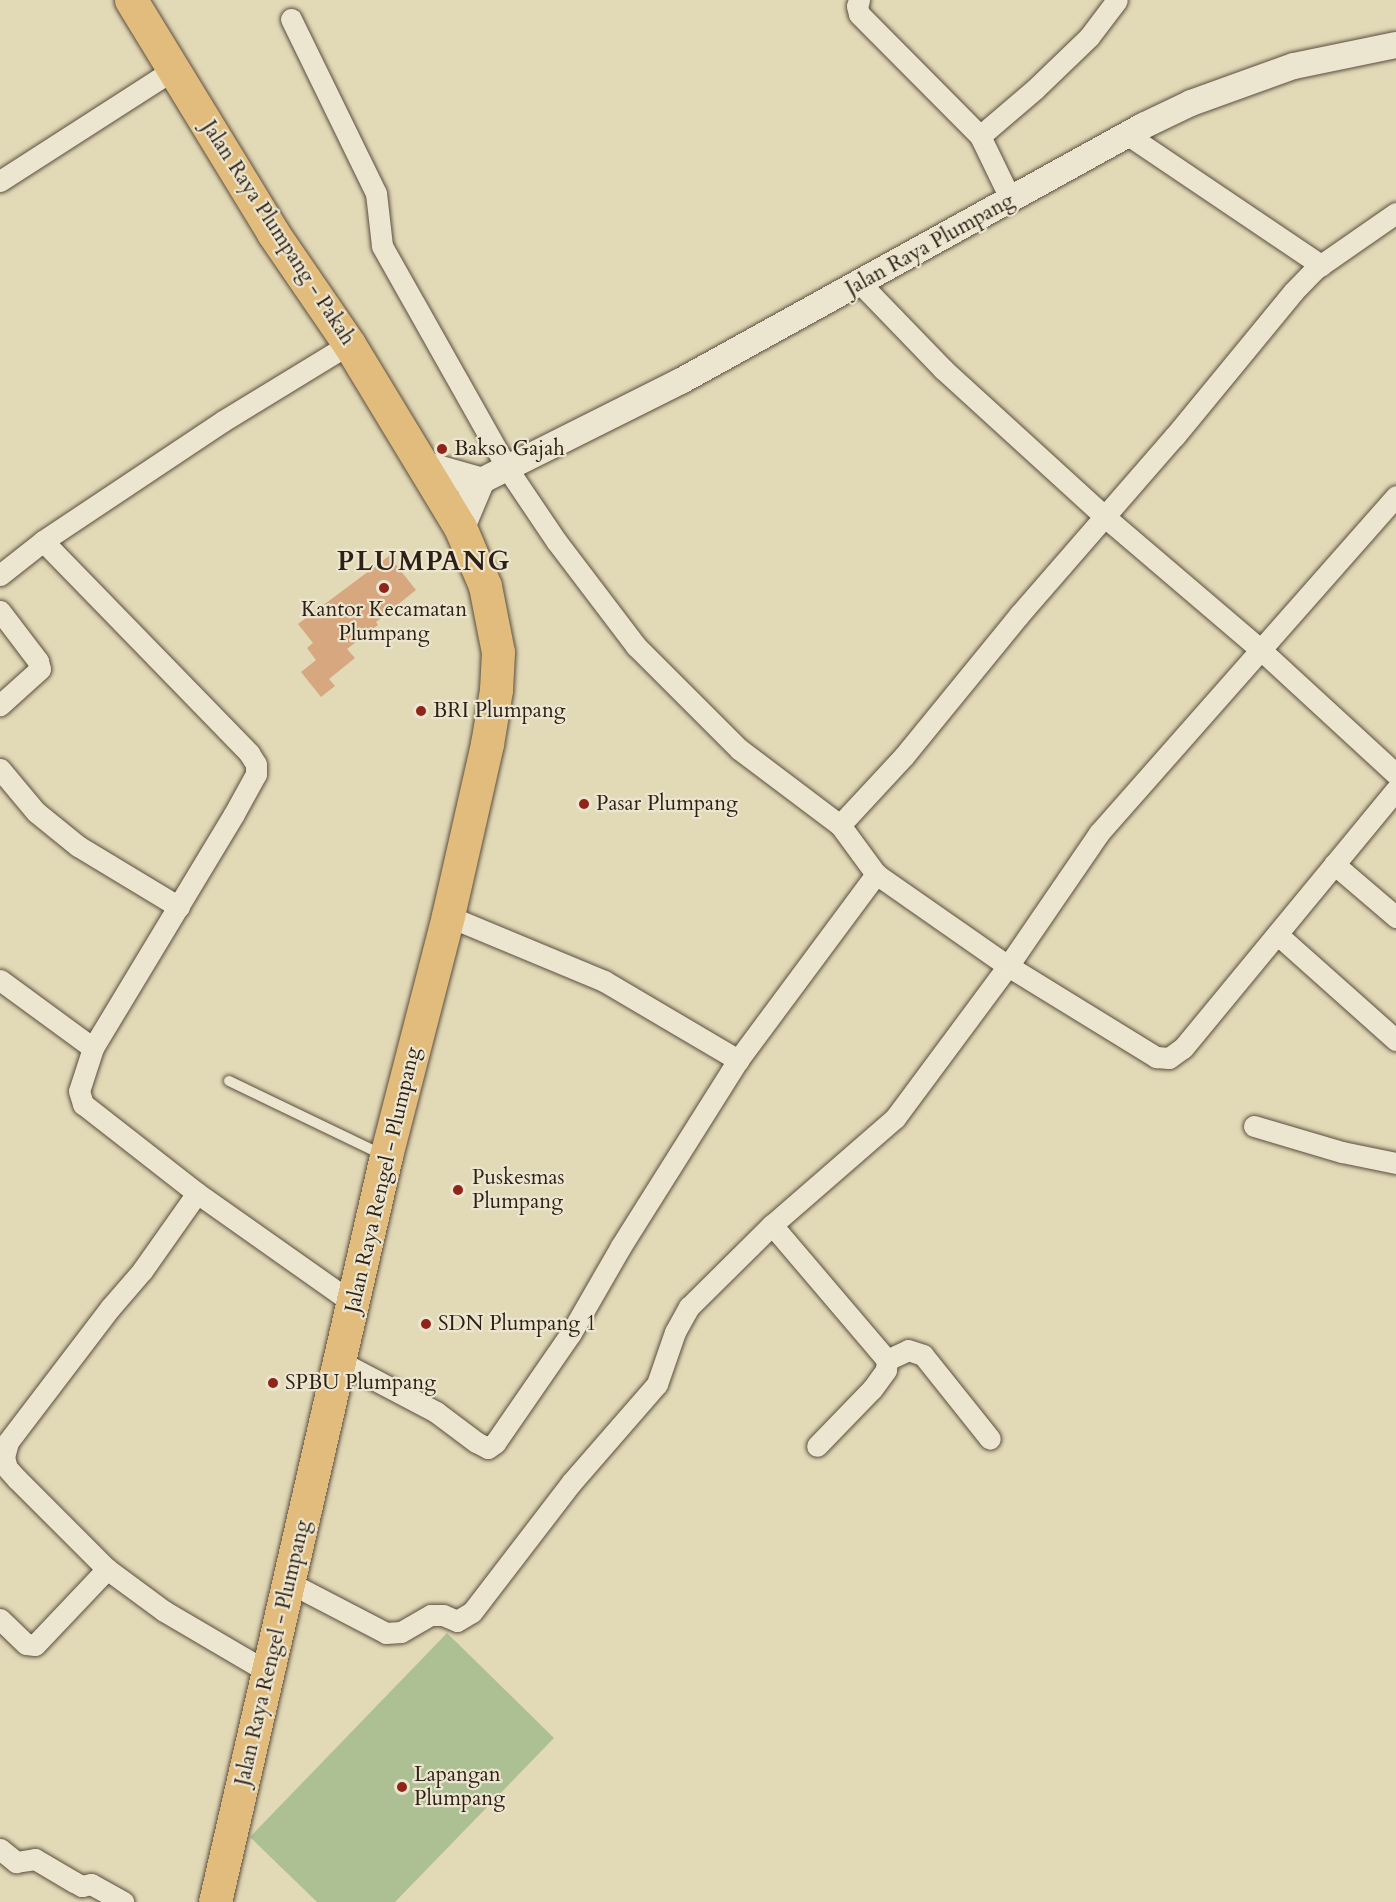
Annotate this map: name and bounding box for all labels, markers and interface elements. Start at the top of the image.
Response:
street label: Jalan Raya Plumpang - Pakah [196,116,360,350]
street label: Jalan Raya Plumpang [841,188,1019,302]
place label: Bakso Gajah [454,436,565,462]
marker: Bakso Gajah [435,442,449,456]
district label: PLUMPANG [337,546,511,578]
marker: Kantor Kecamatan Plumpang [377,581,391,595]
place label: Kantor Kecamatan Plumpang [301,597,467,647]
place label: BRI Plumpang [433,698,566,724]
marker: BRI Plumpang [414,704,428,718]
place label: Pasar Plumpang [596,791,738,817]
marker: Pasar Plumpang [577,797,591,811]
street label: Jalan Raya Rengel - Plumpang [340,1045,426,1315]
place label: Puskesmas Plumpang [472,1165,565,1215]
marker: Puskesmas Plumpang [449,1181,467,1199]
place label: SDN Plumpang 1 [438,1311,597,1337]
marker: SDN Plumpang 1 [419,1317,433,1331]
place label: SPBU Plumpang [285,1370,436,1396]
marker: SPBU Plumpang [266,1376,280,1390]
street label: Jalan Raya Rengel - Plumpang [230,1518,316,1788]
place label: Lapangan Plumpang [414,1762,505,1812]
marker: Lapangan Plumpang [395,1780,409,1794]

